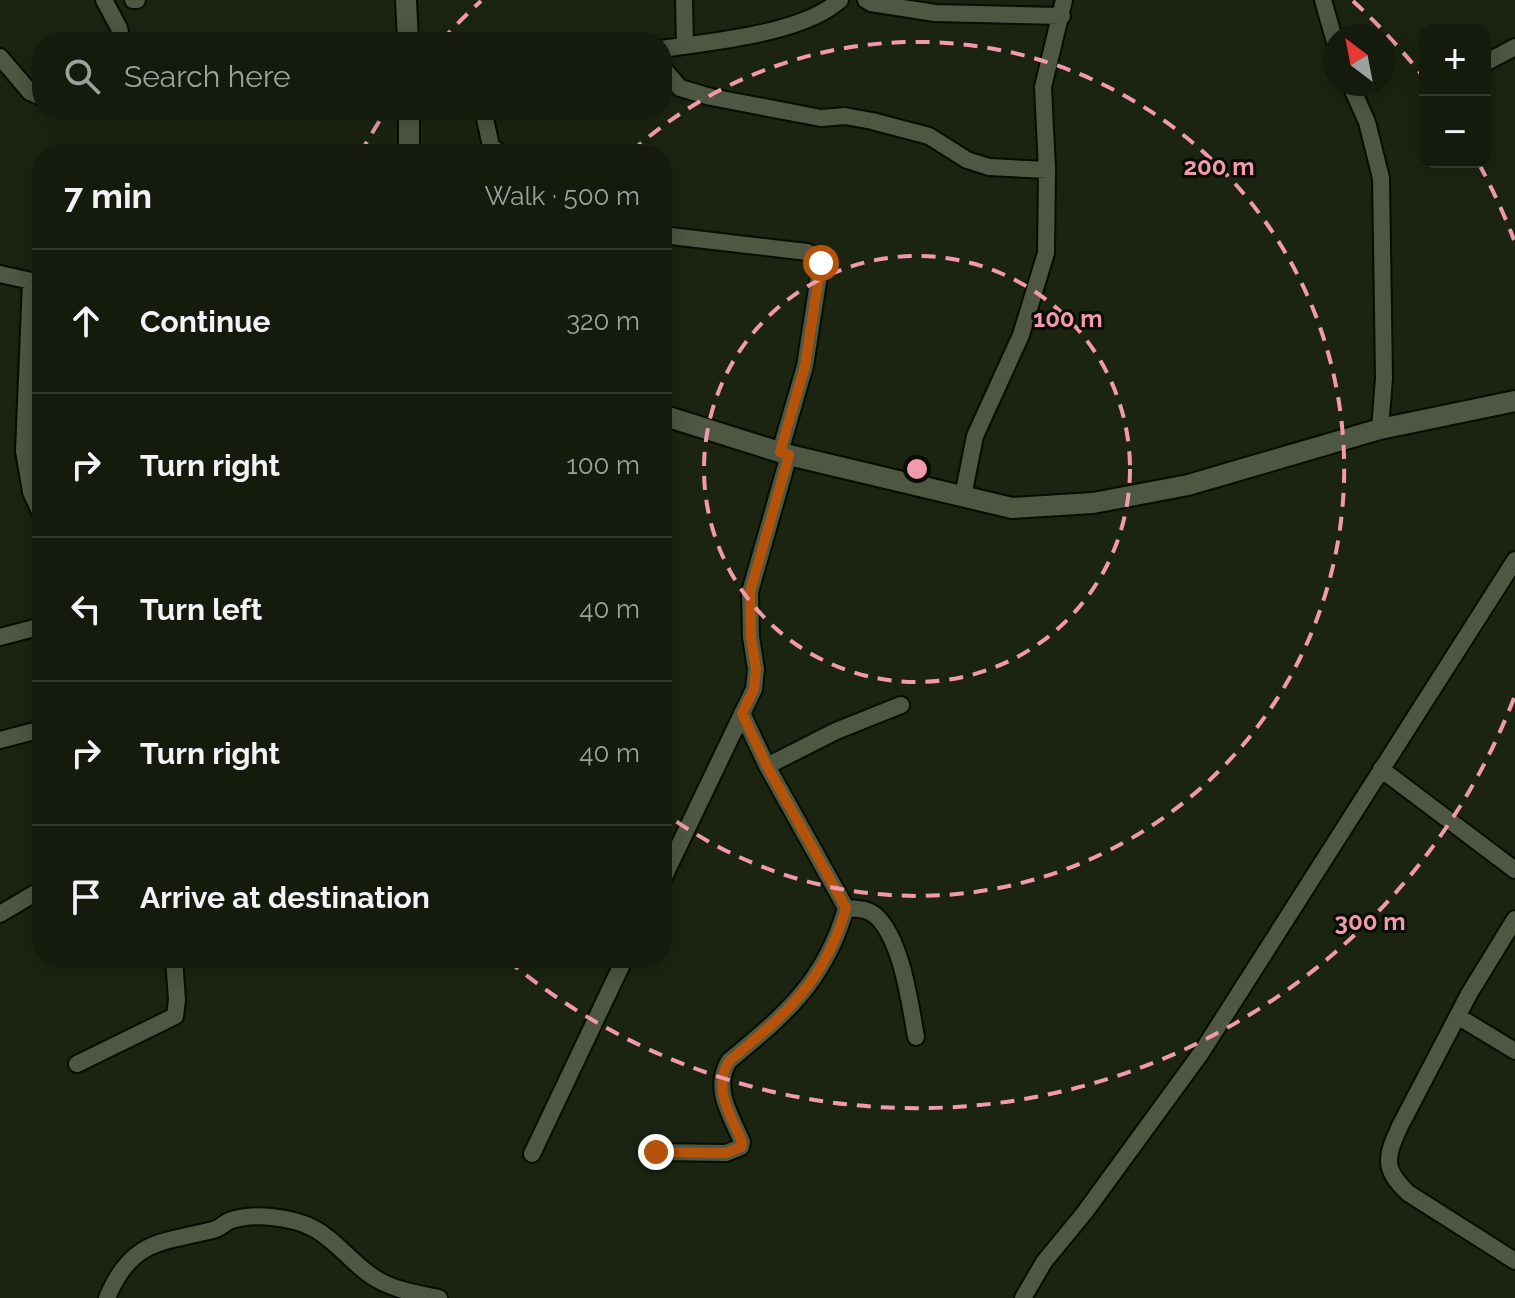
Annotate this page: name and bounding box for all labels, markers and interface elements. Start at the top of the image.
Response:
north arrow [1323,24,1395,96]
map controls [1419,24,1491,168]
button: + [1419,24,1491,96]
search box [32,32,672,120]
icon: search [60,54,104,98]
text: Search here [124,59,291,94]
button: − [1419,96,1491,168]
text: 200 m [1183,152,1255,181]
text: 7 min [64,176,152,216]
text: Walk · 500 m [484,181,640,211]
route start [803,245,839,281]
icon: ahead [64,299,108,343]
text: Continue [140,304,271,339]
text: 100 m [1033,304,1103,333]
text: 320 m [566,306,640,336]
icon: right [64,443,108,487]
text: Turn right [140,448,280,483]
text: 100 m [567,450,640,480]
centre of rings [903,455,931,483]
icon: left [64,587,108,631]
text: Turn left [140,592,262,627]
text: 40 m [579,594,640,624]
icon: right [64,731,108,775]
text: Turn right [140,736,280,771]
text: 40 m [579,738,640,768]
icon: arrive [64,875,108,919]
text: Arrive at destination [140,880,430,915]
text: 300 m [1335,907,1405,936]
route end [638,1134,674,1170]

